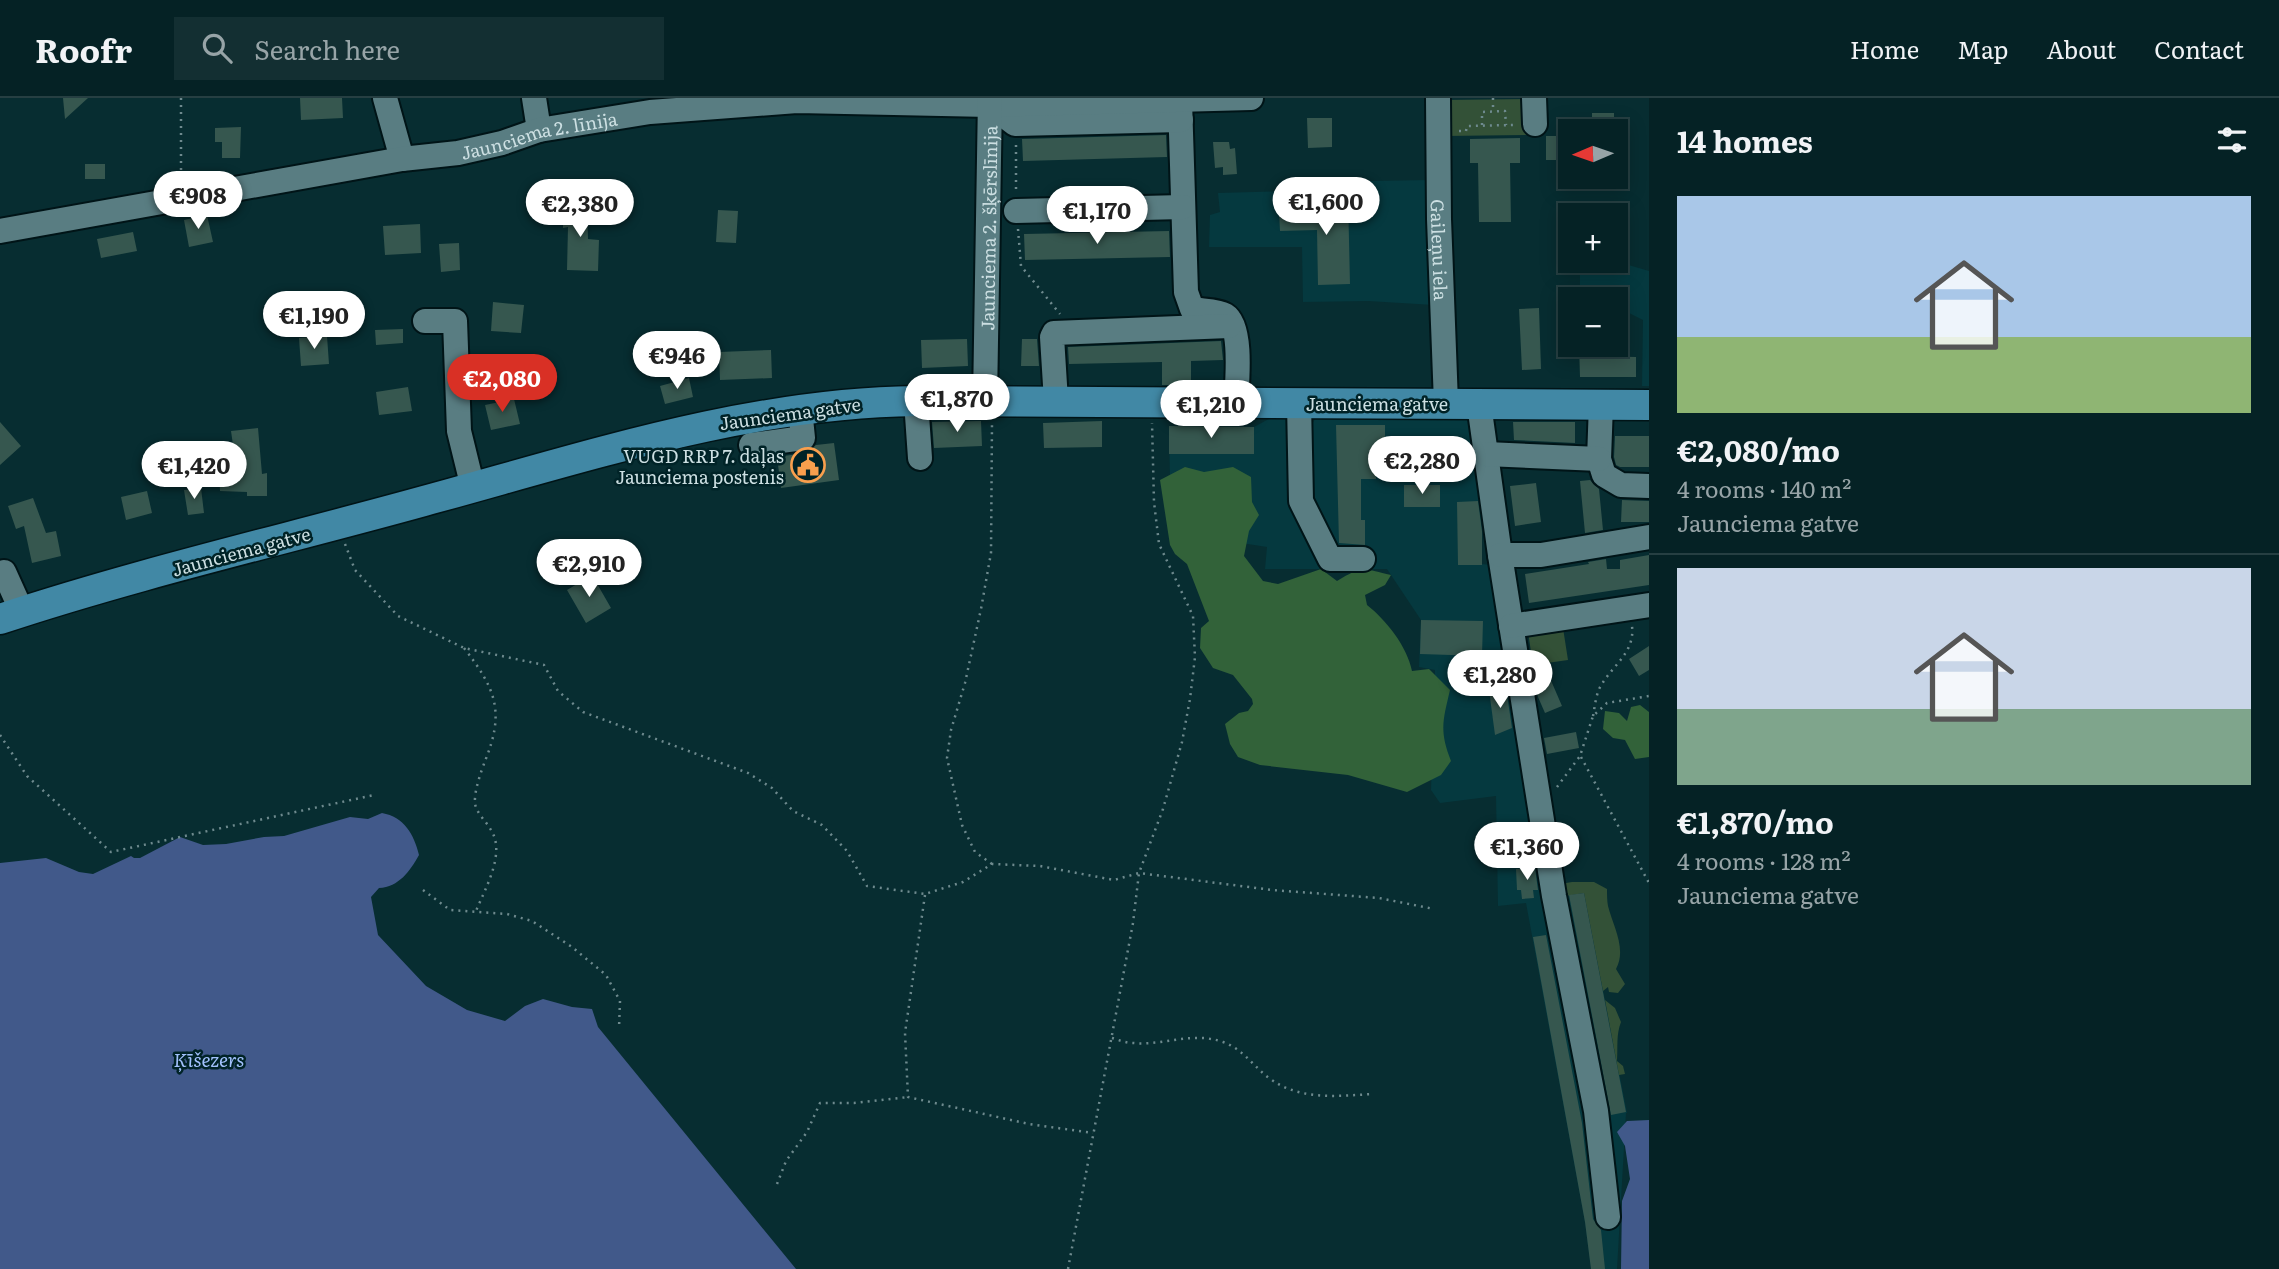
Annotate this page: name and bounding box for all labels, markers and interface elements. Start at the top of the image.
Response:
search box [174,17,664,80]
text: Roofr [35,24,132,73]
icon: search [198,29,236,67]
text: Search here [254,29,400,68]
text: Home [1850,31,1919,66]
text: Map [1957,31,2008,66]
text: About [2046,31,2116,66]
text: Contact [2154,31,2244,66]
street label: Jaunciema 2. līnija [458,104,620,165]
text: 14 homes [1677,118,1813,162]
north arrow [1558,119,1628,189]
map controls [1558,119,1628,357]
icon: filters [2213,121,2251,159]
street label: Jaunciema 2. šķērslīnija [973,125,1003,331]
pin: €908 [157,172,239,231]
text: €908 [170,177,226,211]
pin: €1,600 [1269,178,1383,237]
pin: €2,380 [523,180,637,239]
text: €1,600 [1289,183,1363,217]
text: €2,380 [542,185,618,219]
pin: €1,170 [1040,186,1154,246]
text: €1,170 [1063,192,1131,226]
street label: Gaileņu iela [1425,199,1456,302]
button: + [1558,203,1628,273]
icon: home [1901,242,2027,368]
button: − [1558,287,1628,357]
pin: €1,190 [257,292,371,351]
text: €1,190 [279,297,349,331]
pin: €946 [636,331,718,391]
text: €946 [649,337,705,371]
pin: €2,080 [445,354,559,414]
text: €2,080 [463,360,541,394]
pin: €1,870 [900,374,1014,434]
text: €1,870 [921,380,993,414]
pin: €1,210 [1154,380,1268,440]
text: €1,210 [1176,386,1246,420]
street label: Jaunciema gatve [718,390,862,436]
street label: Jaunciema gatve [1306,390,1448,417]
text: €2,080/mo [1677,427,1840,471]
pin: €2,280 [1365,436,1479,496]
pin: €1,420 [137,442,251,501]
place label: VUGD RRP 7. daļas Jaunciema postenis [616,442,784,490]
text: €2,280 [1384,442,1460,476]
public building icon: VUGD RRP 7. daļas Jaunciema postenis [789,446,827,484]
text: €1,420 [158,447,230,481]
text: 4 rooms · 140 m² [1677,471,1851,505]
text: Jaunciema gatve [1677,505,1859,539]
street label: Jaunciema gatve [169,520,313,582]
pin: €2,910 [532,540,646,599]
text: €2,910 [553,545,625,579]
icon: home [1901,614,2027,740]
pin: €1,280 [1443,650,1557,710]
text: €1,280 [1463,656,1537,690]
text: €1,870/mo [1677,799,1834,843]
pin: €1,360 [1470,822,1584,882]
text: €1,360 [1490,828,1564,862]
text: 4 rooms · 128 m² [1677,843,1851,877]
text: Jaunciema gatve [1677,877,1859,911]
water label: Ķīšezers [174,1045,244,1073]

